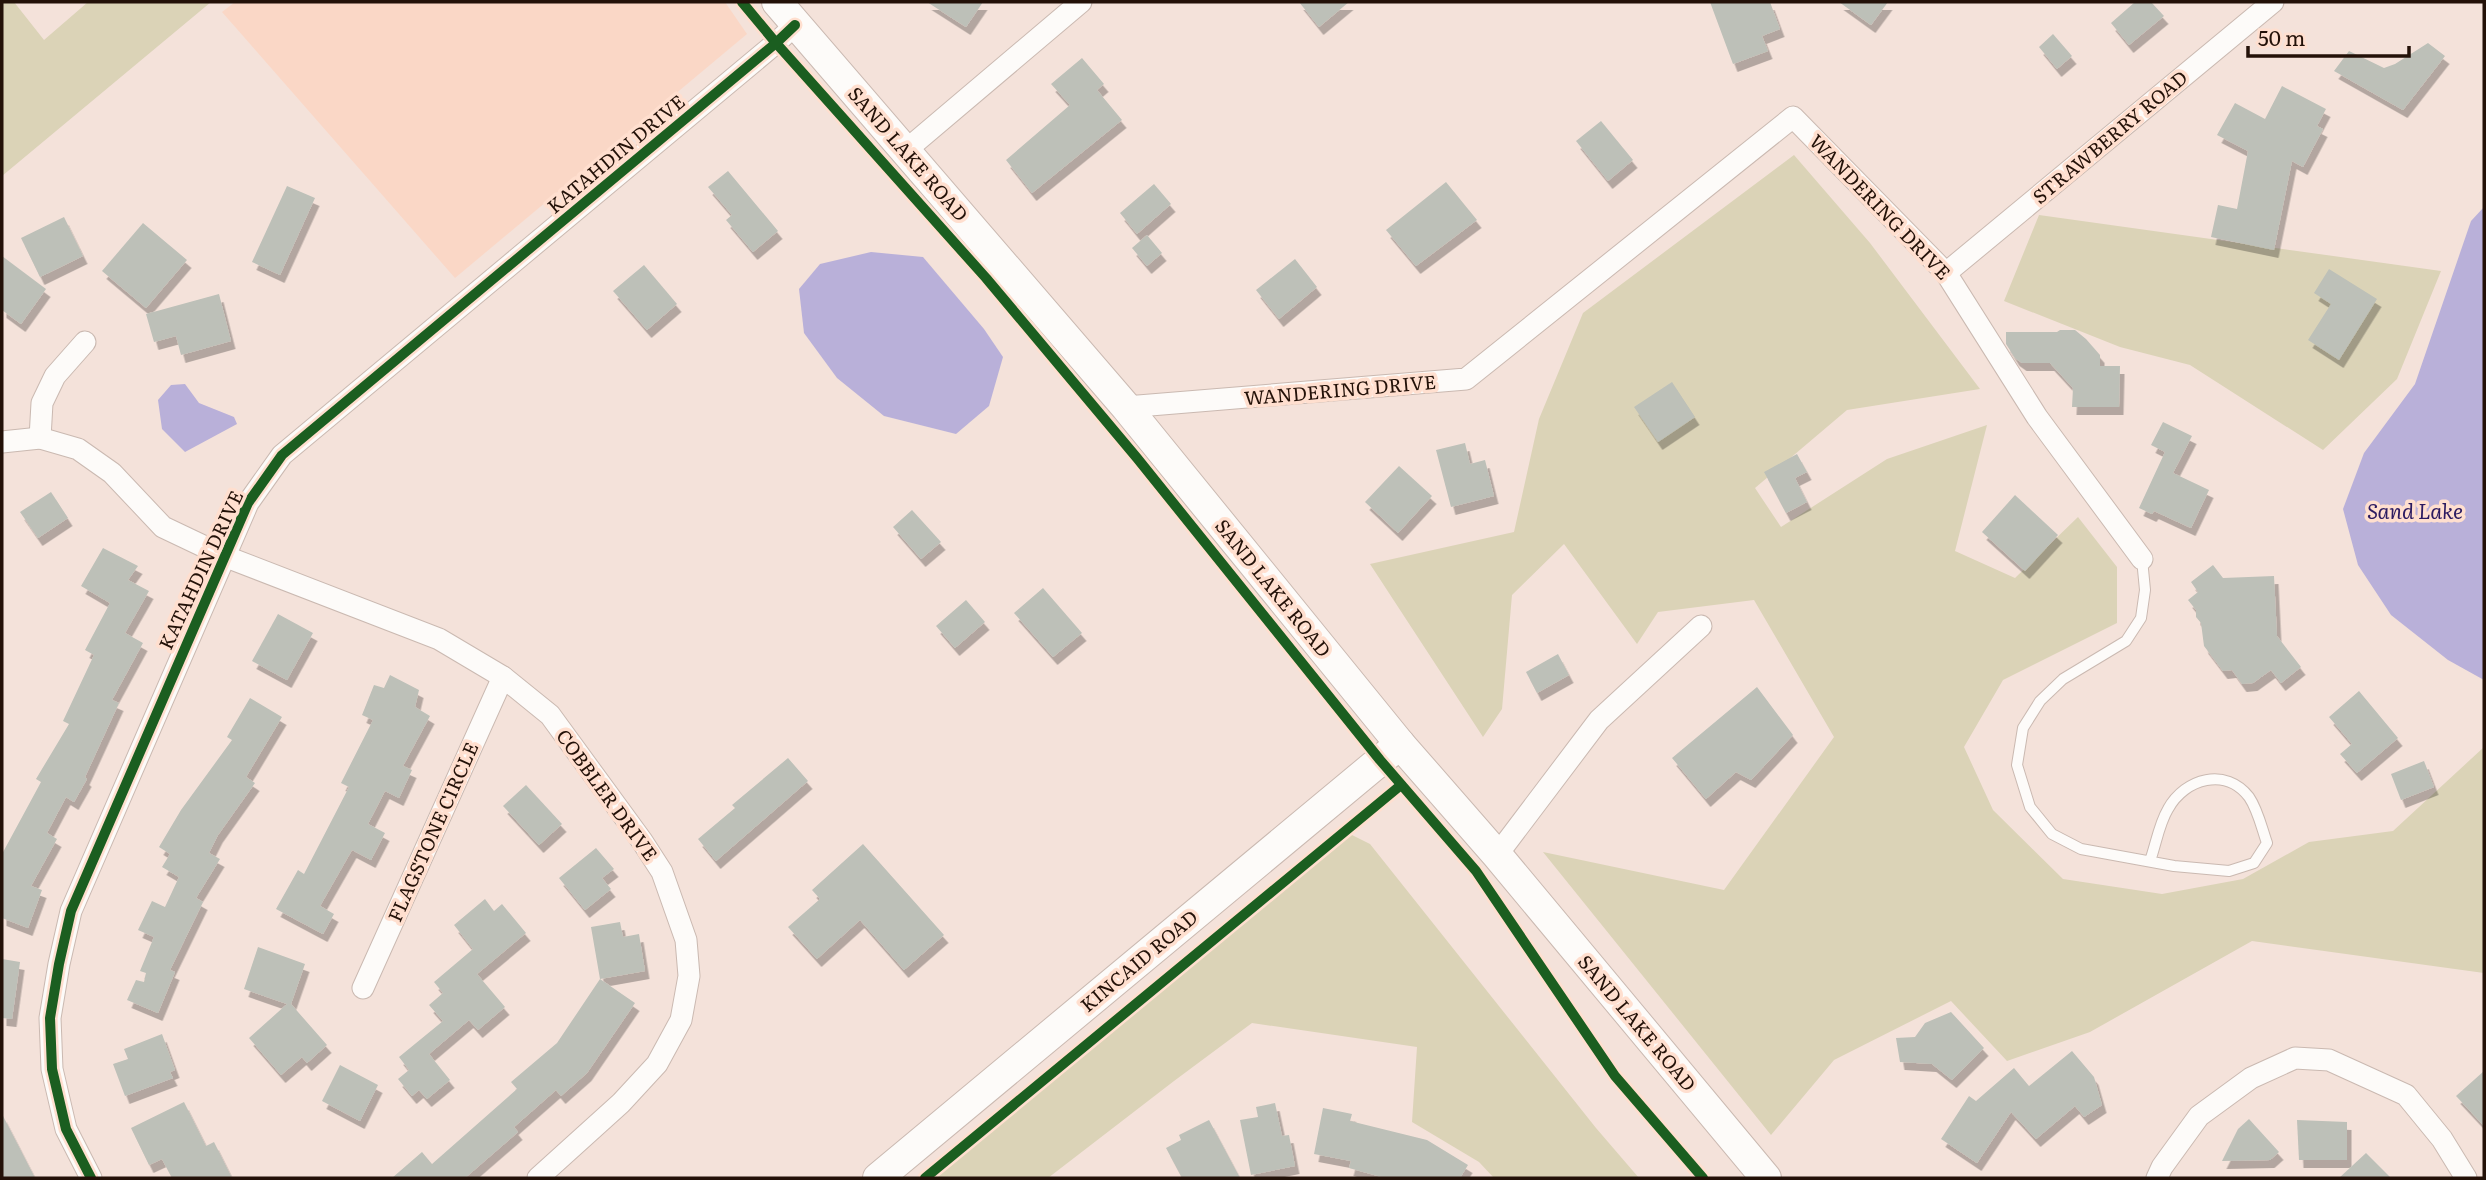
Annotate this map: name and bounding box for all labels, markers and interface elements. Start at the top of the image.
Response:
scale bar [2248,14,2409,58]
text: 50 m [2258,21,2305,52]
street label: STRAWBERRY ROAD [2026,63,2193,210]
street label: SAND LAKE ROAD [842,80,975,227]
street label: KATAHDIN DRIVE [540,87,690,219]
street label: WANDERING DRIVE [1804,127,1958,285]
street label: WANDERING DRIVE [1243,367,1437,411]
street label: KATAHDIN DRIVE [151,485,249,654]
water label: Sand Lake [2367,494,2463,525]
street label: SAND LAKE ROAD [1209,512,1338,662]
street label: COBBLER DRIVE [550,723,665,866]
street label: FLAGSTONE CIRCLE [380,737,484,926]
street label: KINCAID ROAD [1073,903,1203,1018]
street label: SAND LAKE ROAD [1572,948,1703,1097]

